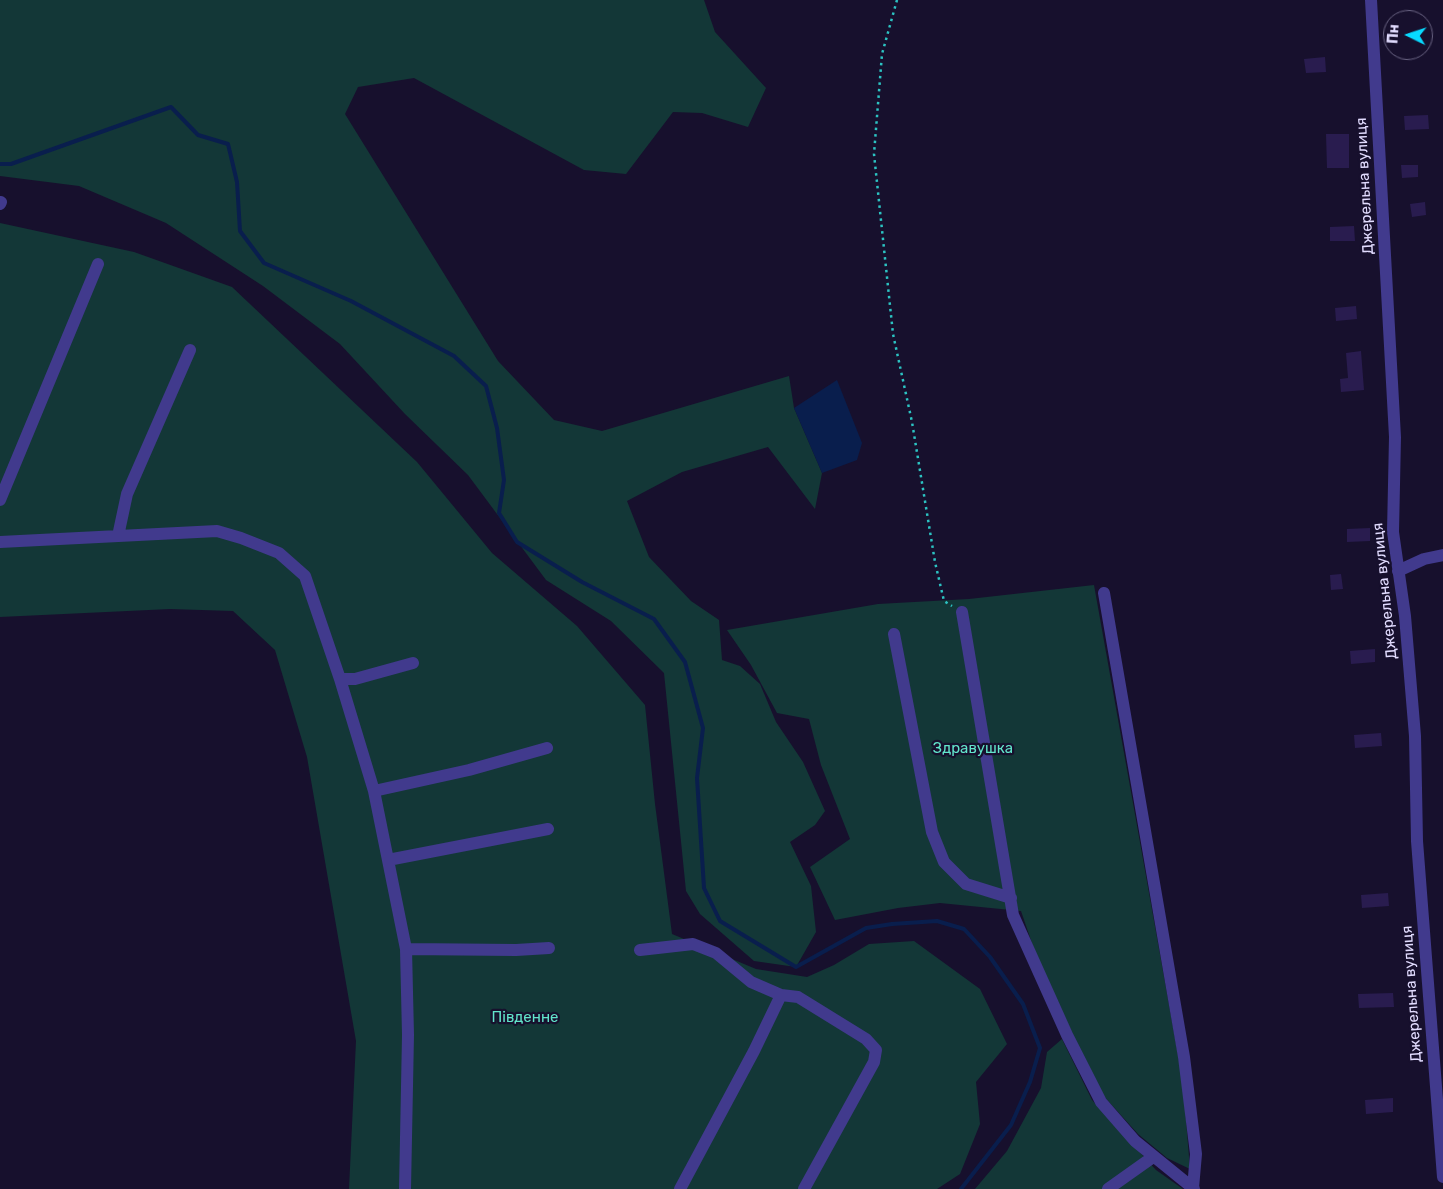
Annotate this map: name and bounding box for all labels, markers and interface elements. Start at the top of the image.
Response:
north arrow [1383,10,1433,60]
text: Пн [1384,24,1403,44]
street label: Джерельна вулиця [1352,117,1378,255]
street label: Джерельна вулиця [1369,522,1401,660]
park label: Здравушка [933,740,1013,758]
street label: Джерельна вулиця [1398,925,1426,1063]
park label: Південне [492,1009,558,1027]

